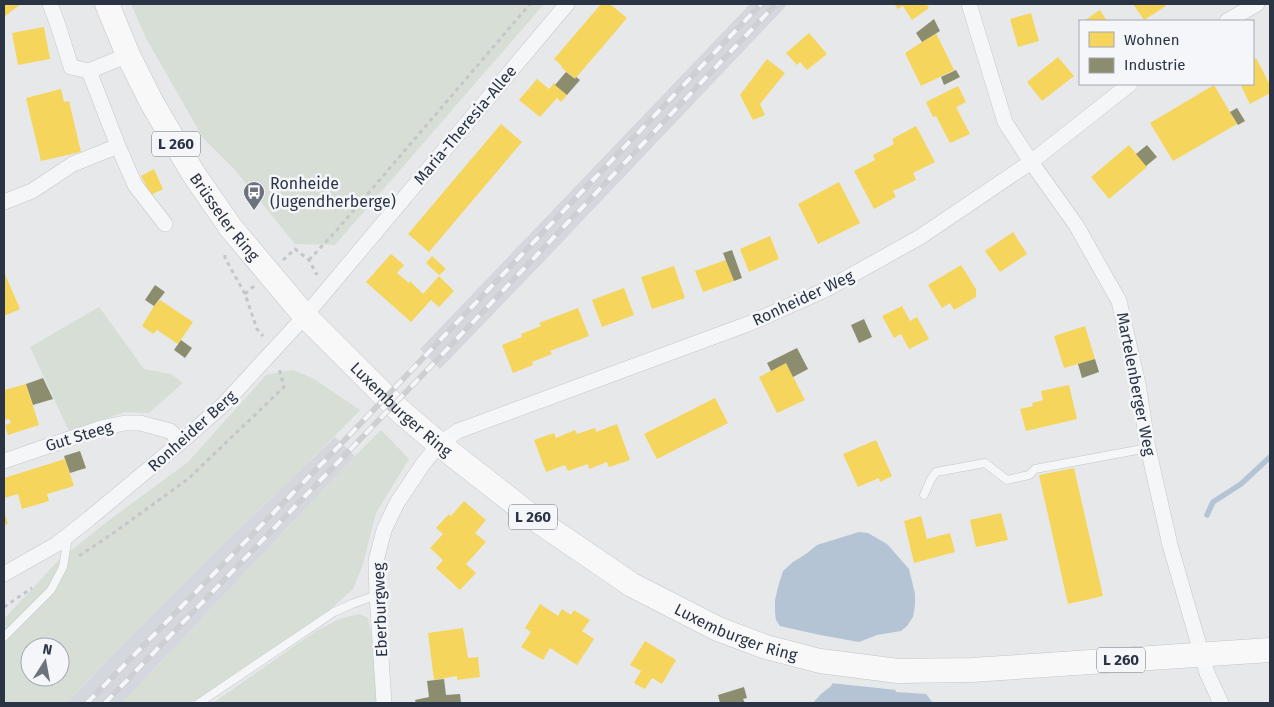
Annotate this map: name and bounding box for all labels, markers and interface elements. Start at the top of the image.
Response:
legend [1079,20,1254,85]
text: Wohnen [1124,31,1180,49]
text: Industrie [1124,56,1186,74]
street label: Maria-Theresia-Allee [410,62,520,188]
road number: L 260 [152,132,200,156]
street label: Brüsseler Ring [186,169,264,265]
place label: Ronheide (Jugendherberge) [270,174,396,211]
bus stop icon: Ronheide (Jugendherberge) [242,180,266,211]
street label: Ronheider Weg [749,266,857,330]
street label: Martelenberger Weg [1113,311,1159,458]
street label: Luxemburger Ring [347,358,457,461]
street label: Ronheider Berg [144,386,241,476]
street label: Gut Steeg [43,417,116,455]
road number: L 260 [509,504,557,530]
street label: Eberburgweg [369,562,391,658]
street label: Luxemburger Ring [671,599,800,664]
north arrow [20,637,70,687]
text: N [41,640,54,659]
road number: L 260 [1097,648,1145,672]

